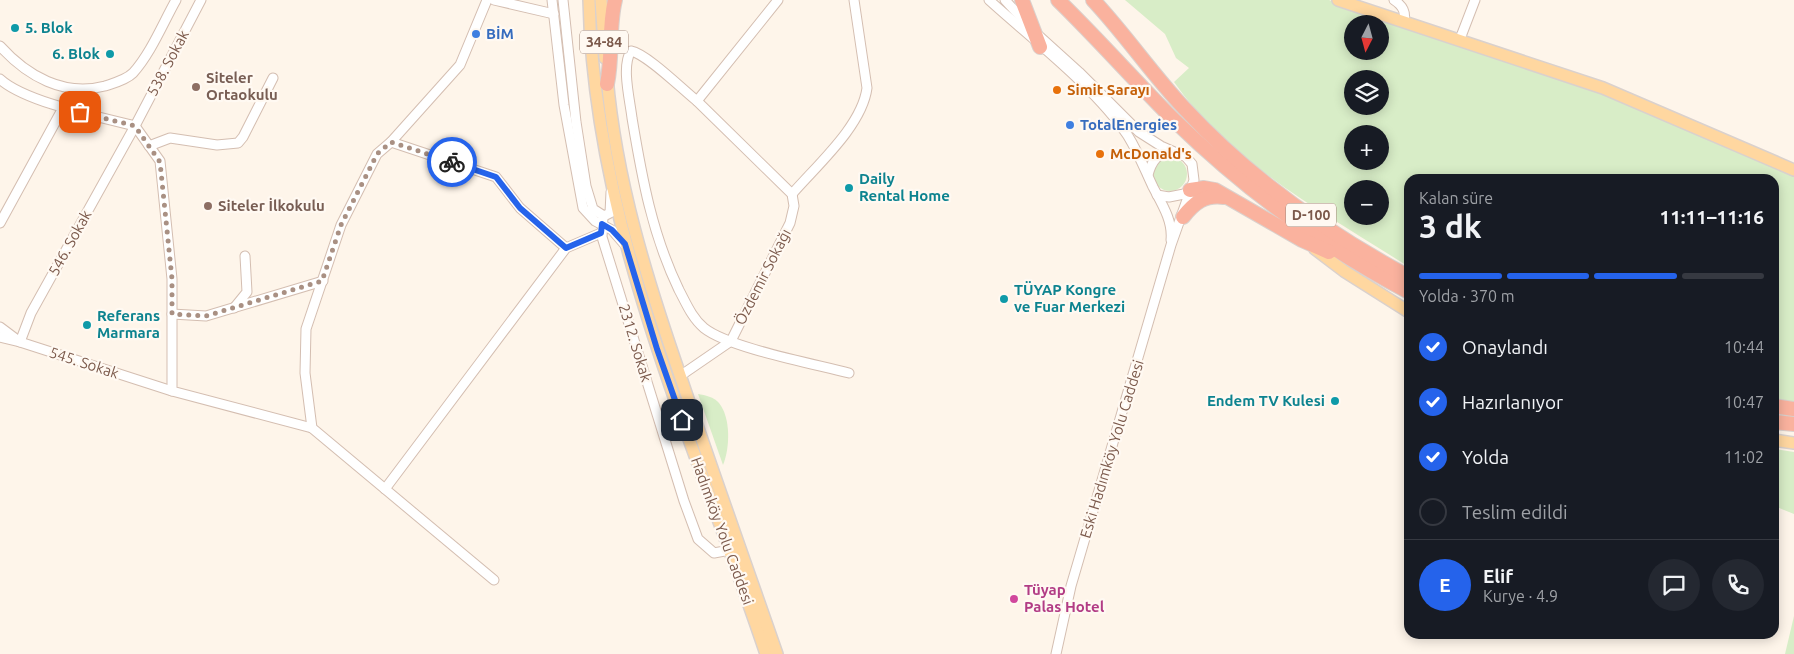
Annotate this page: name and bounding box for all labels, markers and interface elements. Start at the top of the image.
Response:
north arrow [1344,15,1389,60]
map controls [1344,15,1389,225]
place label: 5. Blok [25,19,73,36]
marker: 5. Blok [9,22,21,34]
place label: BİM [486,25,514,42]
street label: 538. Sokak [143,27,192,99]
marker: BİM [470,28,482,40]
road number: 34-84 [580,31,628,54]
place label: 6. Blok [52,45,101,62]
marker: 6. Blok [104,48,116,60]
place label: Siteler Ortaokulu [206,69,278,103]
button: layers [1344,70,1389,115]
marker: Siteler Ortaokulu [190,81,202,93]
place label: Simit Sarayı [1067,81,1150,98]
marker: Simit Sarayı [1051,84,1063,96]
pin [59,91,101,133]
icon: bag [66,98,94,126]
place label: TotalEnergies [1080,116,1177,133]
marker: TotalEnergies [1064,119,1076,131]
button: + [1344,125,1389,170]
courier [427,137,477,187]
place label: McDonald's [1110,145,1192,162]
icon: bike [438,148,466,176]
marker: McDonald's [1094,148,1106,160]
place label: Daily Rental Home [859,170,950,204]
button: − [1344,180,1389,225]
marker: Daily Rental Home [843,182,855,194]
text: Kalan süre [1419,189,1493,207]
place label: Siteler İlkokulu [218,197,325,214]
marker: Siteler İlkokulu [202,200,214,212]
road number: D-100 [1286,204,1336,226]
text: 11:11–11:16 [1659,206,1764,228]
street label: 546. Sokak [45,207,95,278]
text: 3 dk [1419,208,1482,244]
street label: Özdemir Sokağı [731,226,794,328]
place label: TÜYAP Kongre ve Fuar Merkezi [1014,281,1125,315]
text: Yolda · 370 m [1419,287,1515,305]
marker: TÜYAP Kongre ve Fuar Merkezi [998,293,1010,305]
street label: 2312. Sokak [616,302,655,384]
place label: Referans Marmara [97,307,160,341]
marker: Referans Marmara [81,319,93,331]
icon: check [1419,333,1447,361]
text: Onaylandı [1462,336,1548,358]
text: 10:44 [1724,338,1764,356]
street label: 545. Sokak [47,343,121,382]
street label: Eski Hadımköy Yolu Caddesi [1076,358,1147,540]
icon: check [1419,388,1447,416]
text: Hazırlanıyor [1462,391,1563,413]
place label: Endem TV Kulesi [1207,392,1325,409]
text: 10:47 [1724,393,1764,411]
marker: Endem TV Kulesi [1329,395,1341,407]
pin [661,399,703,441]
icon: home [668,406,696,434]
icon: check [1419,443,1447,471]
text: Yolda [1462,446,1509,468]
text: 11:02 [1724,448,1764,466]
street label: Hadımköy Yolu Caddesi [688,455,757,607]
text: Teslim edildi [1462,501,1568,523]
button: chat [1648,559,1700,611]
button: phone [1712,559,1764,611]
text: Elif [1483,565,1513,587]
text: E [1439,574,1451,596]
place label: Tüyap Palas Hotel [1024,581,1105,615]
text: Kurye · 4.9 [1483,587,1558,605]
marker: Tüyap Palas Hotel [1008,593,1020,605]

